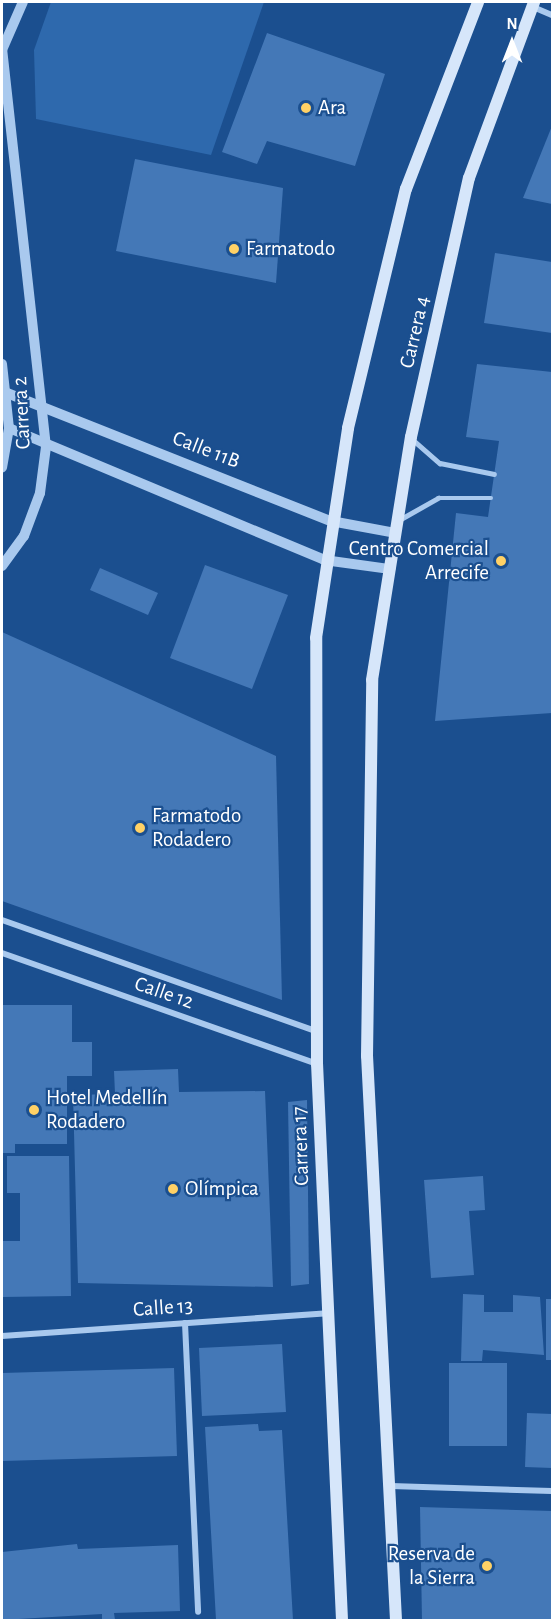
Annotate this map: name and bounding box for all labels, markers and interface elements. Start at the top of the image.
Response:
north arrow [482,12,542,72]
text: N [506,16,518,32]
place label: Ara [318,95,346,121]
marker: Ara [299,101,313,115]
place label: Farmatodo [246,236,335,262]
marker: Farmatodo [227,242,241,256]
street label: Carrera 4 [394,293,436,371]
street label: Carrera 2 [8,376,36,450]
street label: Calle 11B [169,426,243,474]
place label: Centro Comercial Arrecife [349,536,489,586]
marker: Centro Comercial Arrecife [494,554,508,568]
place label: Farmatodo Rodadero [152,803,241,853]
marker: Farmatodo Rodadero [133,821,147,835]
street label: Calle 12 [131,971,197,1015]
place label: Hotel Medellín Rodadero [46,1085,168,1135]
marker: Hotel Medellín Rodadero [27,1103,41,1117]
street label: Carrera 17 [287,1106,315,1186]
place label: Olímpica [185,1176,259,1202]
marker: Olímpica [166,1182,180,1196]
street label: Calle 13 [132,1293,194,1323]
place label: Reserva de la Sierra [388,1541,475,1591]
marker: Reserva de la Sierra [480,1559,494,1573]

